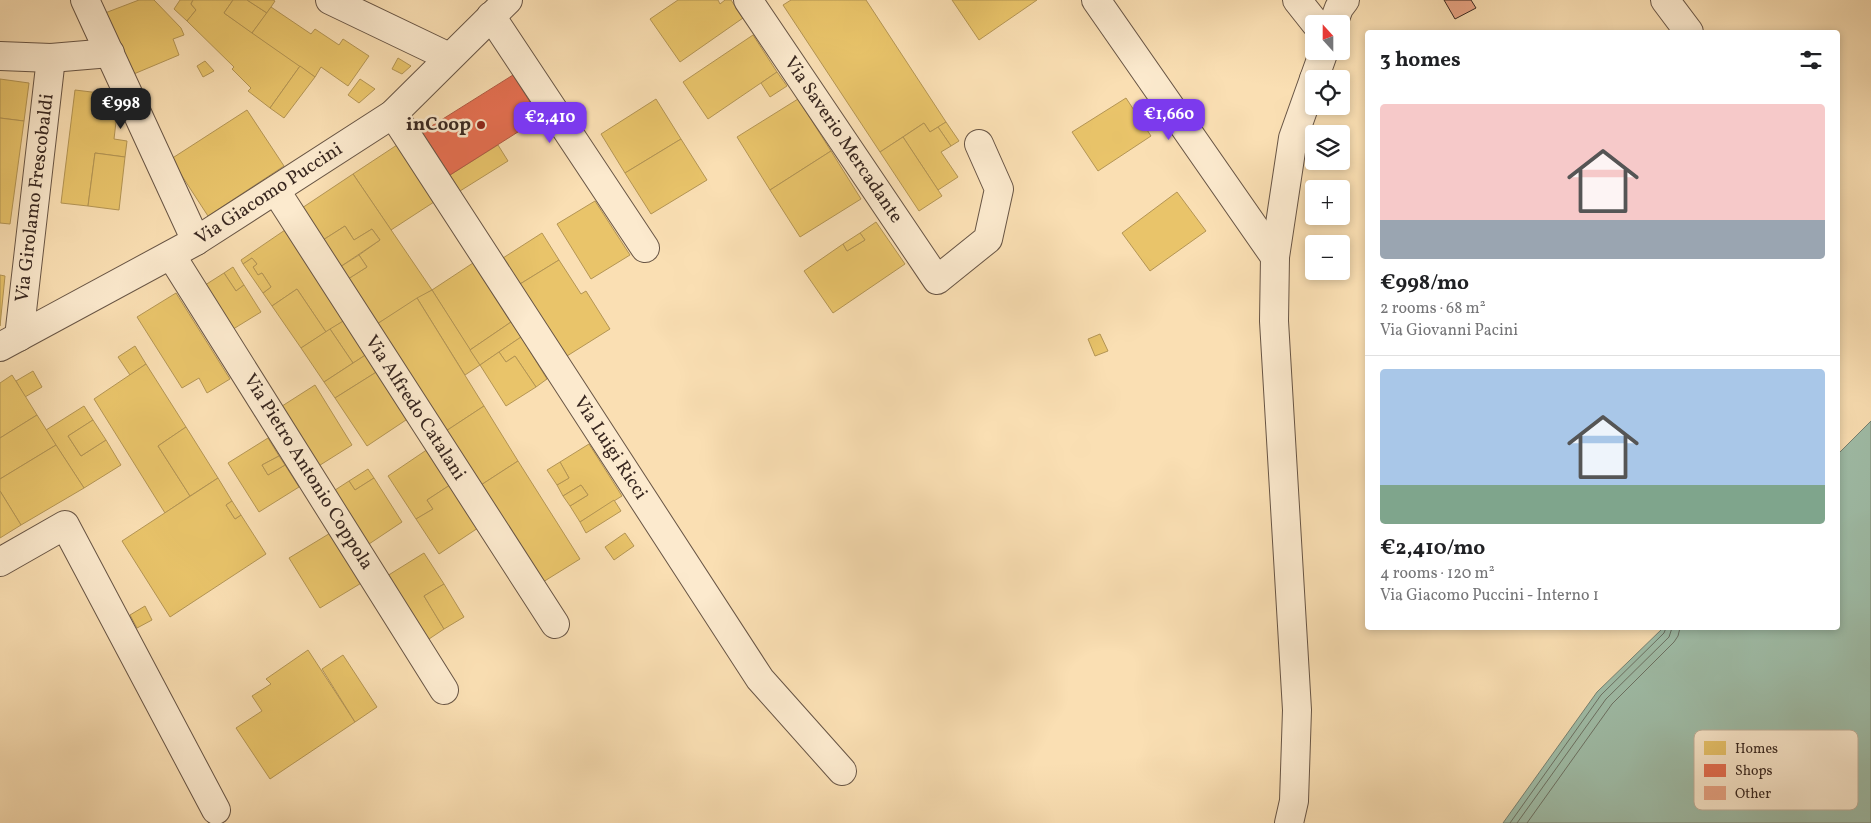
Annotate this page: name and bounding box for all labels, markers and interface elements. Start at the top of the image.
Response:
north arrow [1305,15,1350,60]
map controls [1305,15,1350,280]
text: 3 homes [1380,46,1461,75]
icon: filters [1797,46,1825,74]
street label: Via Saverio Mercadante [777,51,909,229]
button: locate [1305,70,1350,115]
pin: €998 [91,88,151,130]
street label: Via Girolamo Frescobaldi [9,92,61,304]
text: €998 [102,93,140,115]
pin: €1,660 [1128,98,1210,141]
pin: €2,410 [509,102,591,144]
text: €1,660 [1144,104,1194,126]
text: €2,410 [525,107,575,129]
place label: inCoop [406,112,471,138]
marker: inCoop [475,119,487,131]
button: layers [1305,125,1350,170]
street label: Via Giacomo Puccini [190,136,348,251]
icon: home [1558,136,1648,226]
button: + [1305,180,1350,225]
button: − [1305,235,1350,280]
text: €998/mo [1380,269,1469,298]
text: 2 rooms · 68 m² [1380,298,1486,320]
text: Via Giovanni Pacini [1380,320,1518,342]
street label: Via Alfredo Catalani [358,330,472,486]
street label: Via Pietro Antonio Coppola [237,369,379,575]
street label: Via Luigi Ricci [567,391,653,505]
icon: home [1558,402,1648,492]
text: €2,410/mo [1380,534,1485,563]
text: 4 rooms · 120 m² [1380,563,1495,585]
text: Via Giacomo Puccini - Interno 1 [1380,585,1599,607]
legend [1694,730,1858,810]
text: Homes [1735,740,1778,759]
text: Shops [1735,762,1773,781]
text: Other [1735,785,1771,804]

